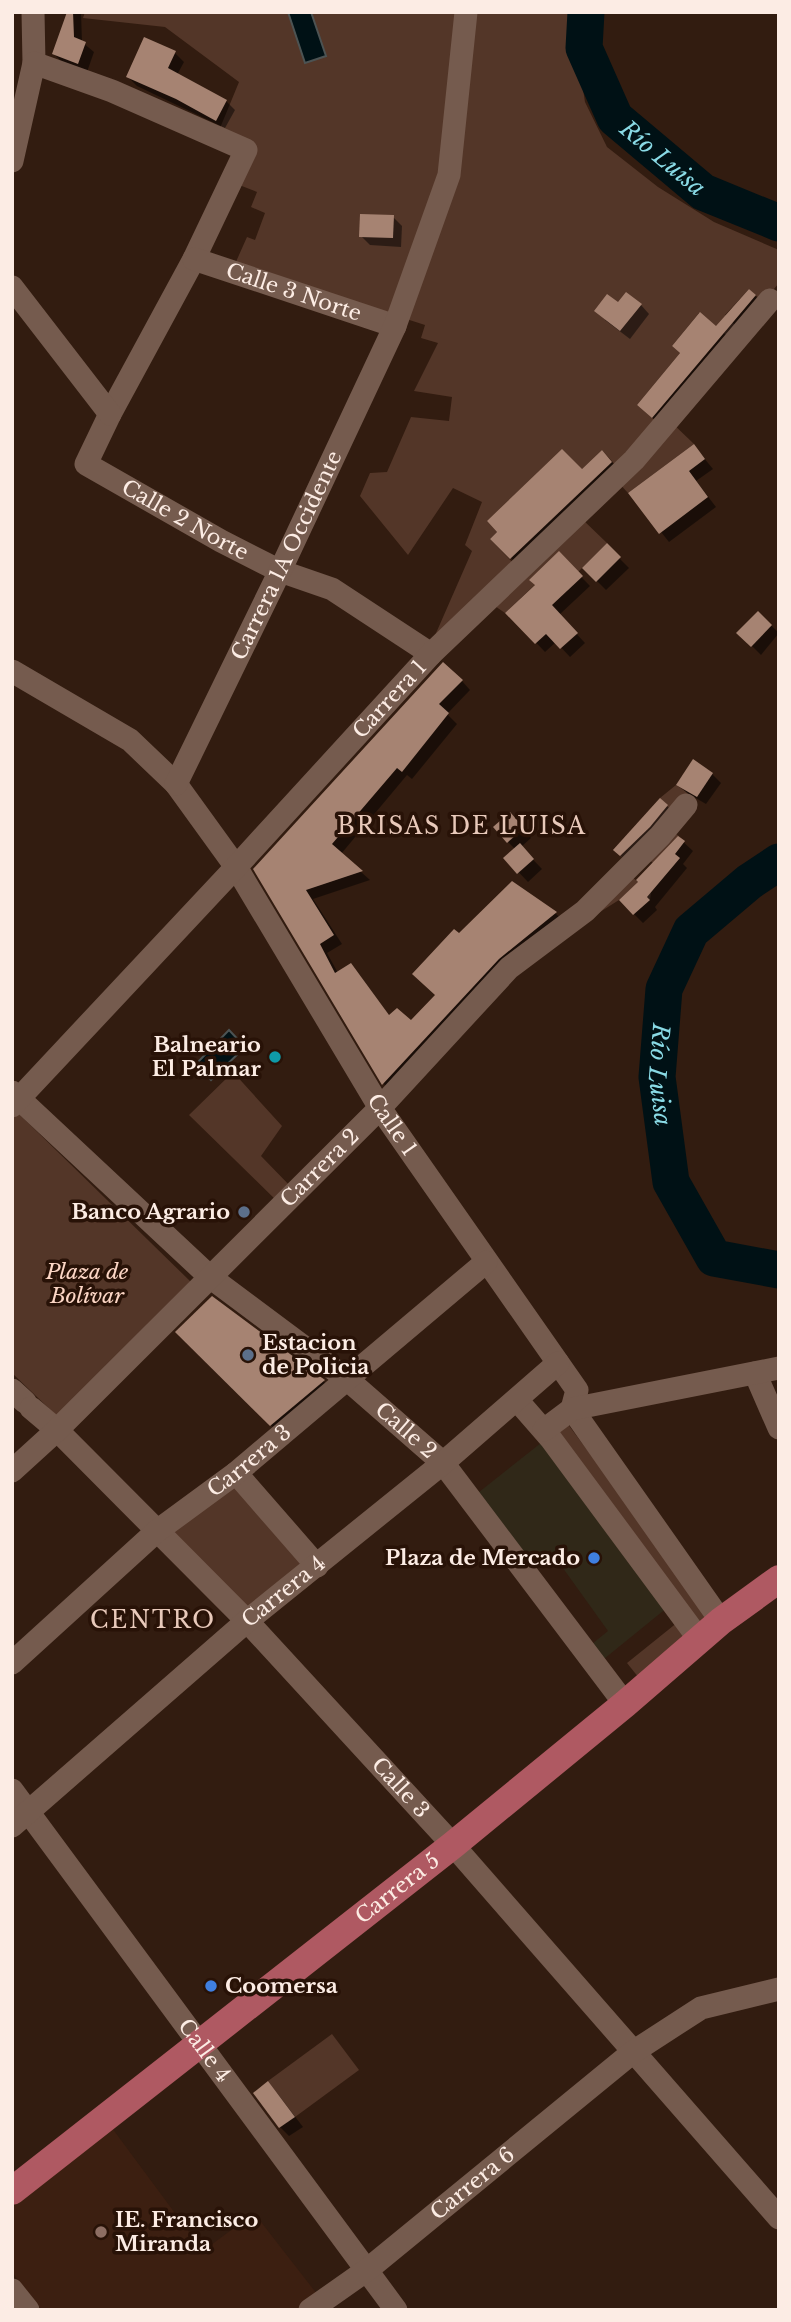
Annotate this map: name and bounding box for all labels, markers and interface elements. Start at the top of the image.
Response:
water label: Río Luisa [614,114,711,202]
street label: Calle 3 Norte [223,258,365,327]
street label: Carrera 1A Occidente [226,447,348,664]
street label: Calle 2 Norte [117,474,253,566]
street label: Carrera 1 [347,655,432,744]
district label: BRISAS DE LUISA [337,812,587,840]
water label: Río Luisa [643,1021,677,1128]
place label: Balneario El Palmar [152,1032,262,1082]
marker: Balneario El Palmar [267,1049,283,1065]
street label: Calle 1 [362,1089,422,1161]
street label: Carrera 2 [275,1123,365,1213]
place label: Banco Agrario [71,1199,230,1225]
marker: Banco Agrario [236,1204,252,1220]
park label: Plaza de Bolívar [45,1259,129,1309]
place label: Estacion de Policia [262,1330,369,1380]
marker: Estacion de Policia [240,1347,256,1363]
street label: Calle 2 [370,1397,442,1464]
street label: Carrera 3 [202,1419,297,1503]
place label: Plaza de Mercado [385,1545,580,1571]
street label: Carrera 4 [237,1550,331,1633]
marker: Plaza de Mercado [586,1550,602,1566]
district label: CENTRO [90,1606,216,1634]
street label: Calle 3 [366,1752,435,1823]
street label: Carrera 5 [350,1848,445,1930]
place label: Coomersa [225,1973,338,1999]
marker: Coomersa [203,1978,219,1994]
street label: Calle 4 [172,2014,236,2088]
street label: Carrera 6 [425,2141,520,2226]
place label: IE. Francisco Miranda [115,2207,258,2257]
marker: IE. Francisco Miranda [93,2224,109,2240]

